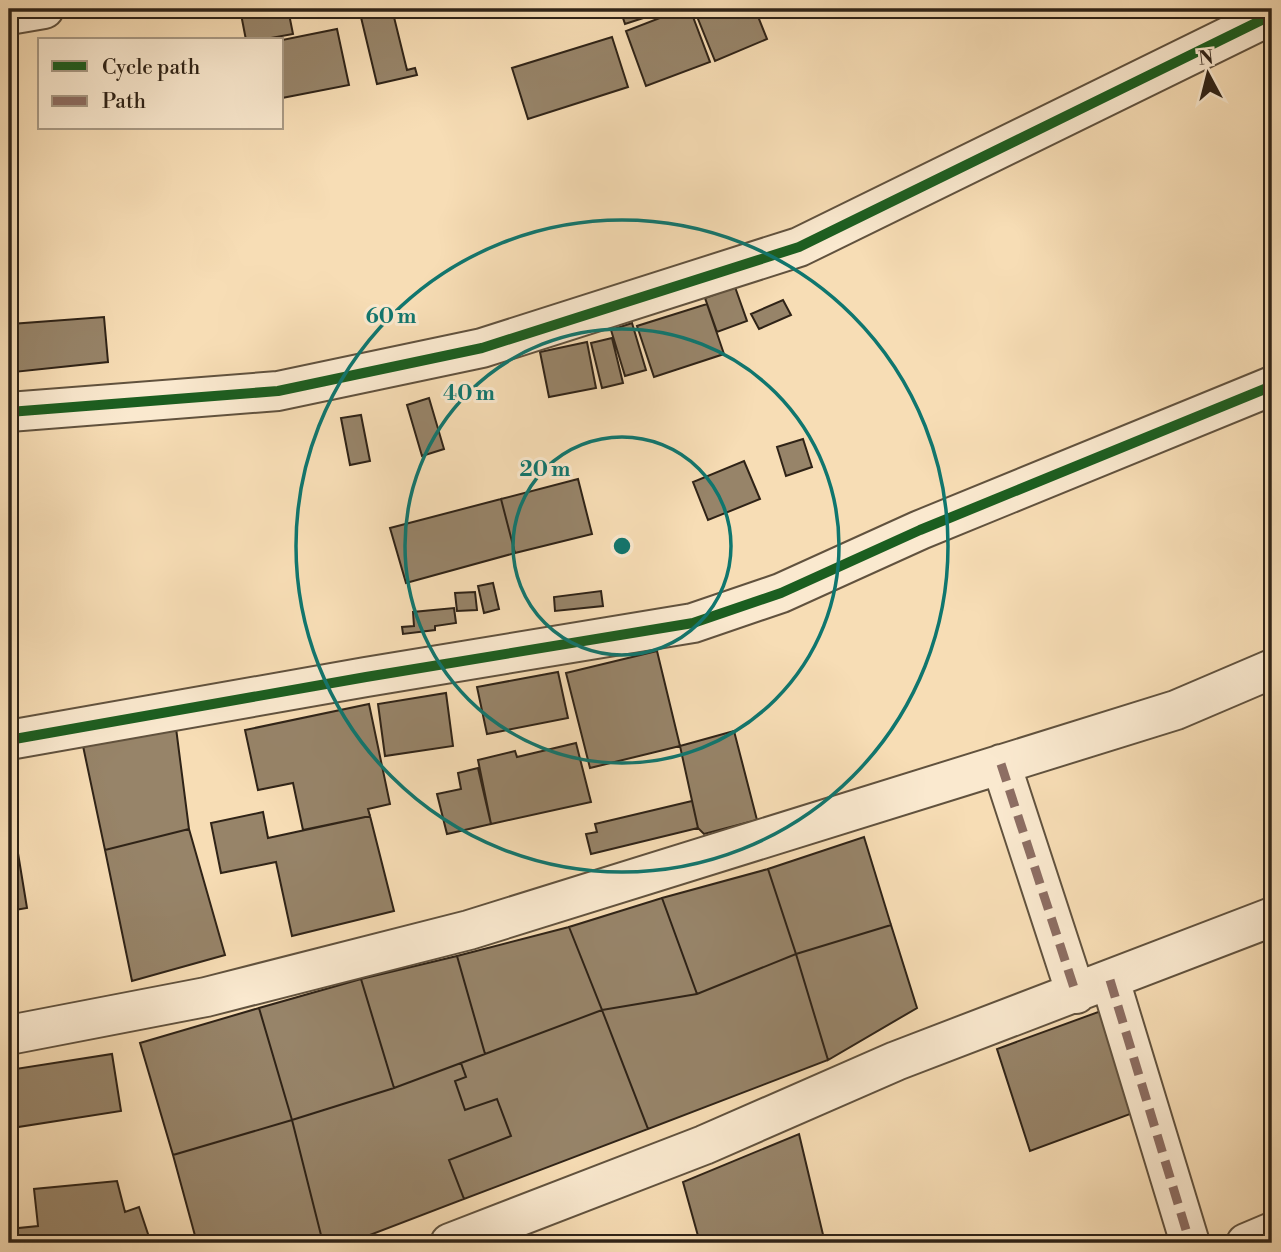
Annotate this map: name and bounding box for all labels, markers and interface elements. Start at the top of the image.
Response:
legend [38,38,284,130]
north arrow [1172,38,1242,108]
text: N [1197,45,1215,71]
text: Cycle path [102,55,201,81]
text: Path [102,89,147,115]
text: 60 m [366,304,416,330]
text: 40 m [443,381,495,407]
text: 20 m [520,457,570,483]
centre of rings [610,534,634,558]

